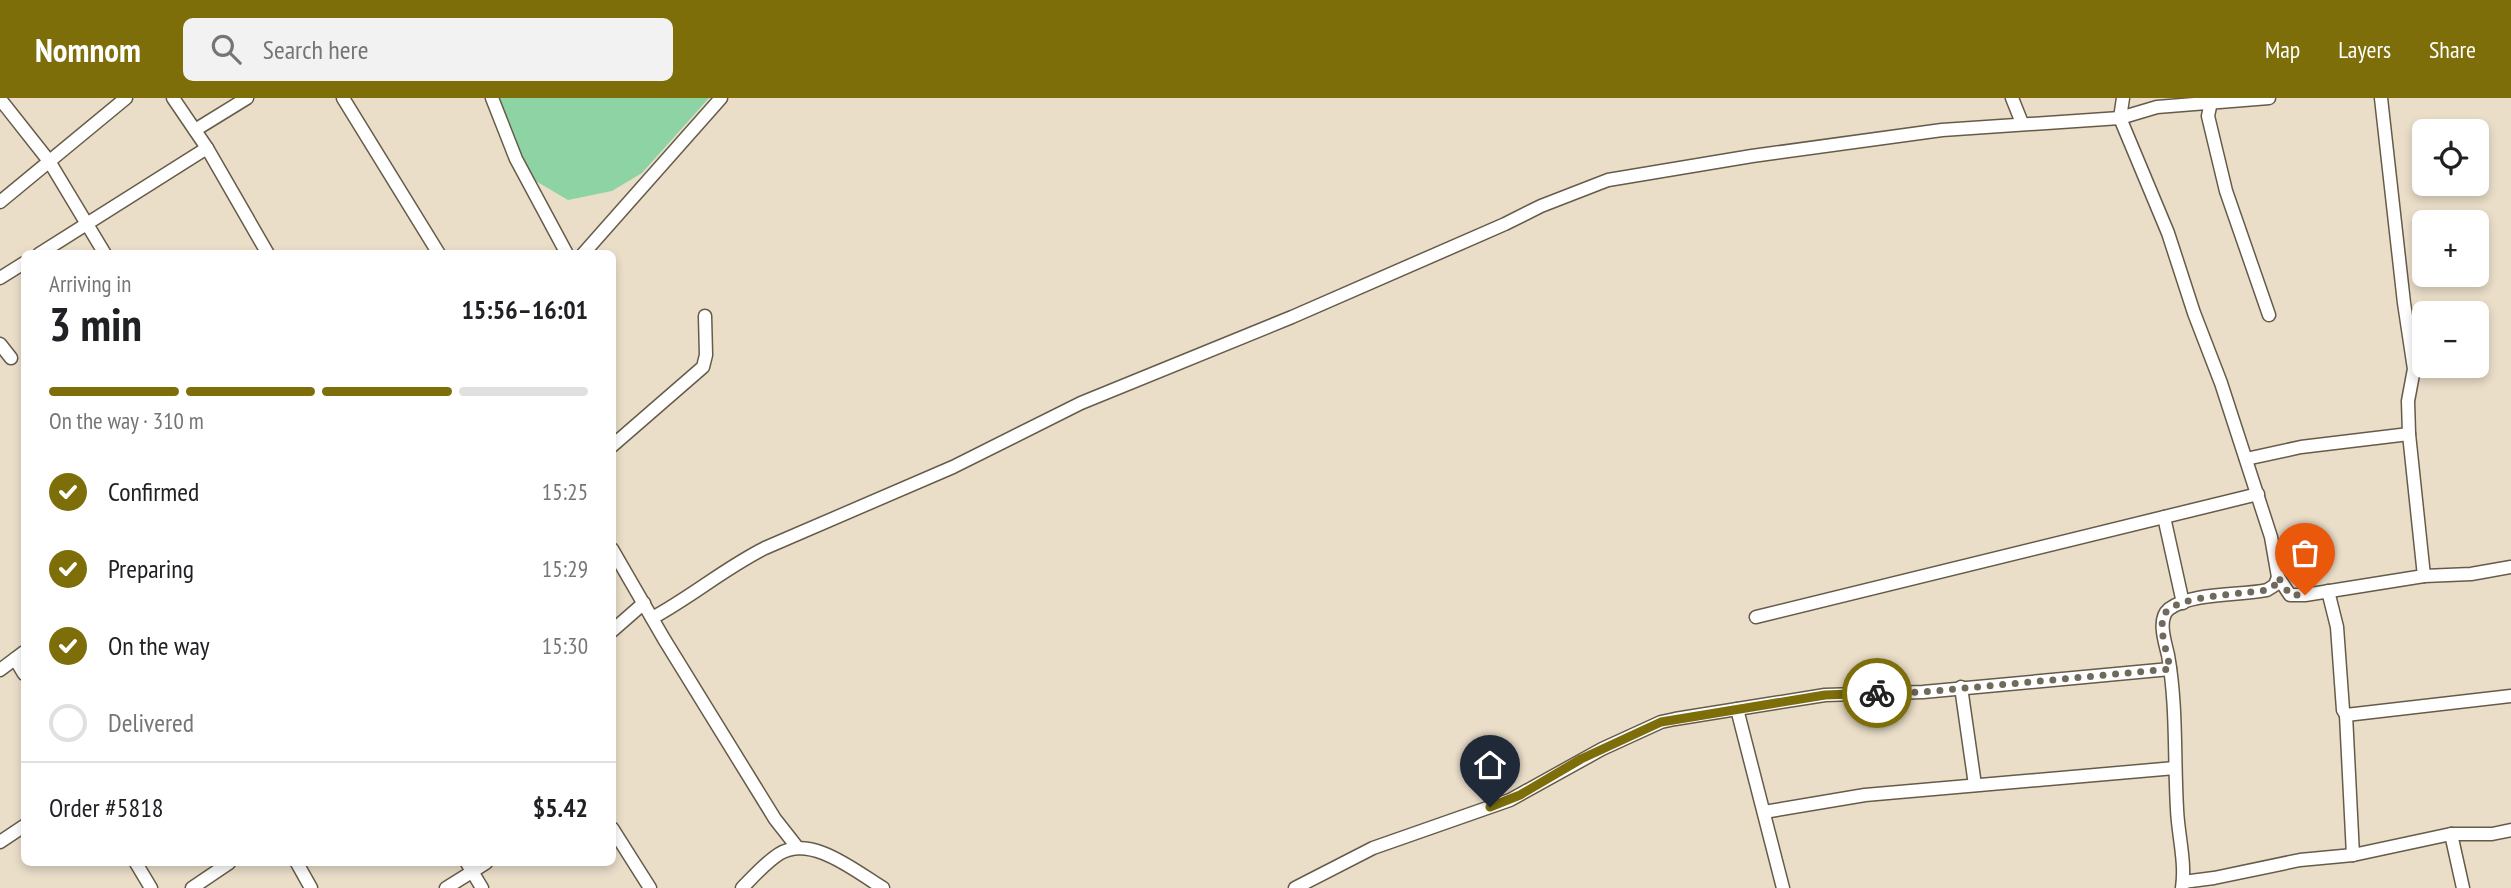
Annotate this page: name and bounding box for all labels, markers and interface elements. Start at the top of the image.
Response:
search box [183,18,673,81]
text: Nomnom [35,28,141,71]
icon: search [207,30,245,68]
text: Search here [263,33,368,66]
text: Map [2265,34,2300,65]
text: Layers [2338,34,2391,65]
text: Share [2429,34,2476,65]
map controls [2412,119,2489,378]
button: locate [2412,119,2489,196]
button: + [2412,210,2489,287]
text: Arriving in [49,269,131,298]
text: 15:56–16:01 [461,293,588,326]
text: 3 min [49,294,142,354]
button: − [2412,301,2489,378]
text: On the way · 310 m [49,406,204,435]
icon: check [49,473,87,511]
text: Confirmed [108,475,199,508]
text: 15:25 [542,477,588,506]
pin [2275,523,2335,595]
icon: bag [2286,534,2324,572]
icon: check [49,550,87,588]
text: Preparing [108,552,194,585]
text: 15:29 [542,554,588,583]
icon: check [49,627,87,665]
text: On the way [108,629,210,662]
text: 15:30 [542,631,588,660]
courier [1842,658,1912,728]
icon: bike [1858,674,1896,712]
text: Delivered [108,706,194,739]
pin [1460,735,1520,807]
icon: home [1471,746,1509,784]
text: Order #5818 [49,791,164,824]
text: $5.42 [533,791,588,824]

